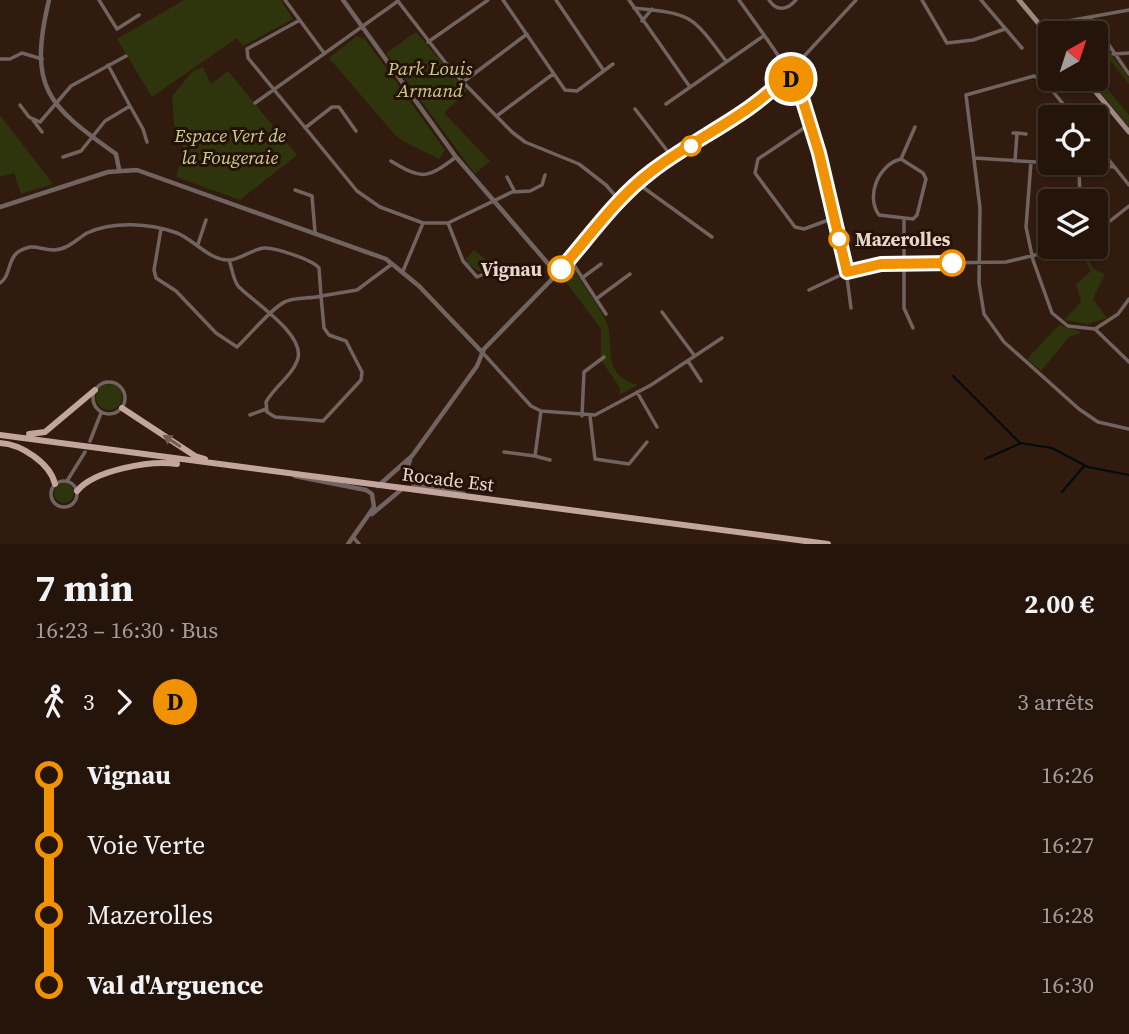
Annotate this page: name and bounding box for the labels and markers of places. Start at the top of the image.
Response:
unlabelled marker [681,136,701,156]
place label: Mazerolles [855,226,951,252]
marker: Mazerolles [829,229,849,249]
unlabelled marker [939,250,965,276]
place label: Vignau [481,256,542,282]
marker: Vignau [548,256,574,282]

